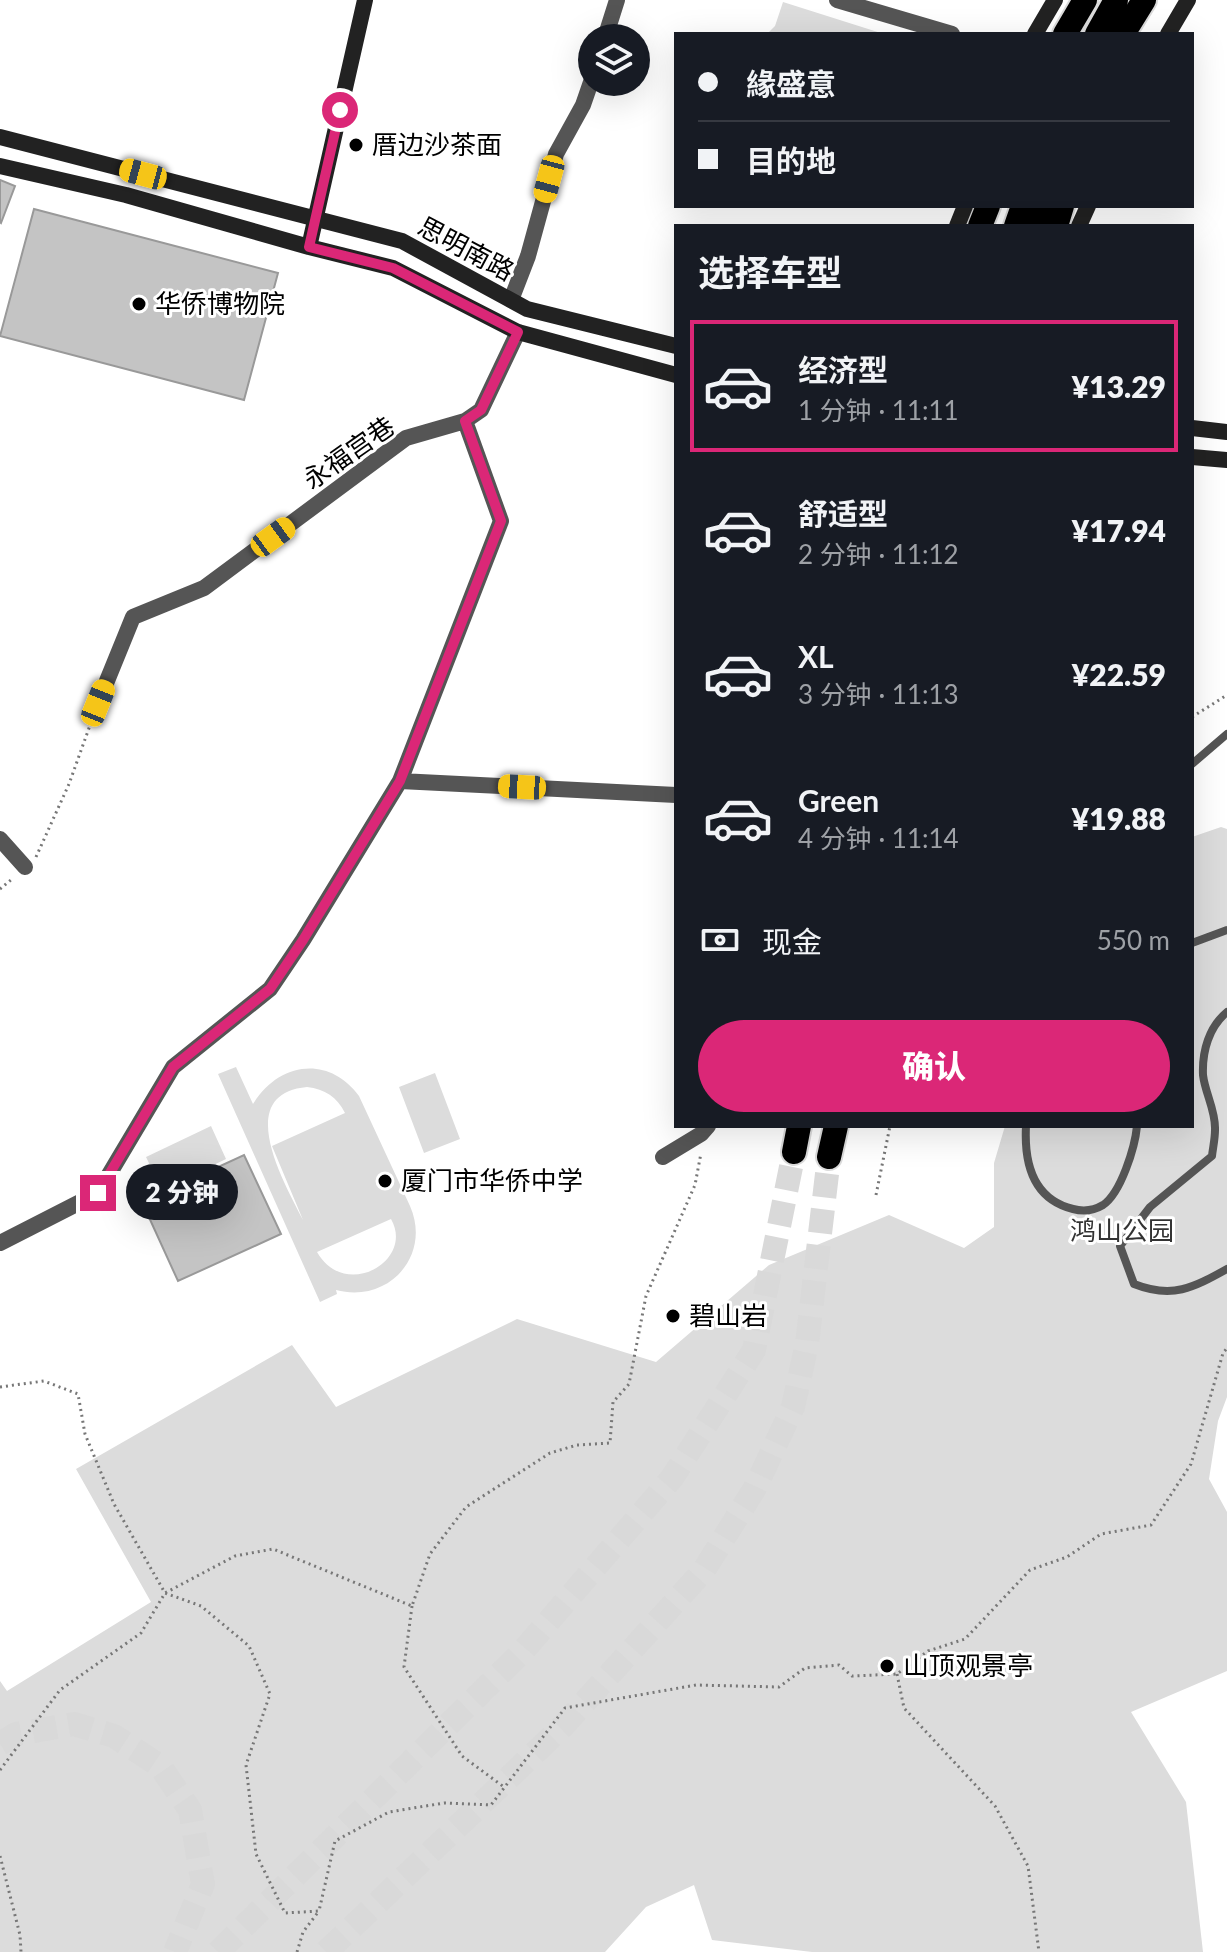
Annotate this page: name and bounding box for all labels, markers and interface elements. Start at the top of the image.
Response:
map controls [578,24,650,96]
button: layers [578,24,650,96]
text: 緣盛意 [746,65,836,101]
route start [322,92,358,128]
place label: 厝边沙茶面 [372,128,502,160]
marker: 厝边沙茶面 [347,136,365,154]
text: 目的地 [746,142,836,178]
car [531,153,567,205]
car [117,156,169,192]
street label: 思明南路 [413,210,520,287]
text: 选择车型 [698,250,842,294]
place label: 华侨博物院 [155,287,285,319]
marker: 华侨博物院 [130,295,148,313]
icon: car [702,350,774,422]
text: 经济型 [798,351,888,387]
text: ¥13.29 [1072,368,1166,404]
text: 1 分钟 · 11:11 [798,394,959,426]
street label: 永福宫巷 [297,409,400,495]
icon: car [702,494,774,566]
text: 舒适型 [798,495,888,531]
text: ¥17.94 [1072,512,1166,548]
car [247,513,299,561]
text: 2 分钟 · 11:12 [798,538,959,570]
icon: car [702,638,774,710]
text: XL [798,638,834,674]
text: ¥22.59 [1072,656,1166,692]
car [78,676,118,730]
text: 3 分钟 · 11:13 [798,678,959,710]
car [497,774,547,800]
icon: car [702,782,774,854]
text: Green [798,782,879,818]
text: ¥19.88 [1072,800,1166,836]
text: 4 分钟 · 11:14 [798,822,959,854]
icon: cash [698,918,742,962]
text: 现金 [762,923,822,959]
text: 550 m [1097,924,1170,956]
button: 确认 [698,1020,1170,1112]
place label: 厦门市华侨中学 [401,1164,583,1196]
callout: 2 分钟 [126,1165,238,1221]
marker: 厦门市华侨中学 [376,1172,394,1190]
route end [80,1175,116,1211]
text: 2 分钟 [145,1176,219,1208]
park label: 鸿山公园 [1070,1214,1174,1246]
place label: 碧山岩 [689,1299,767,1331]
marker: 碧山岩 [664,1307,682,1325]
place label: 山顶观景亭 [903,1649,1033,1681]
marker: 山顶观景亭 [878,1657,896,1675]

